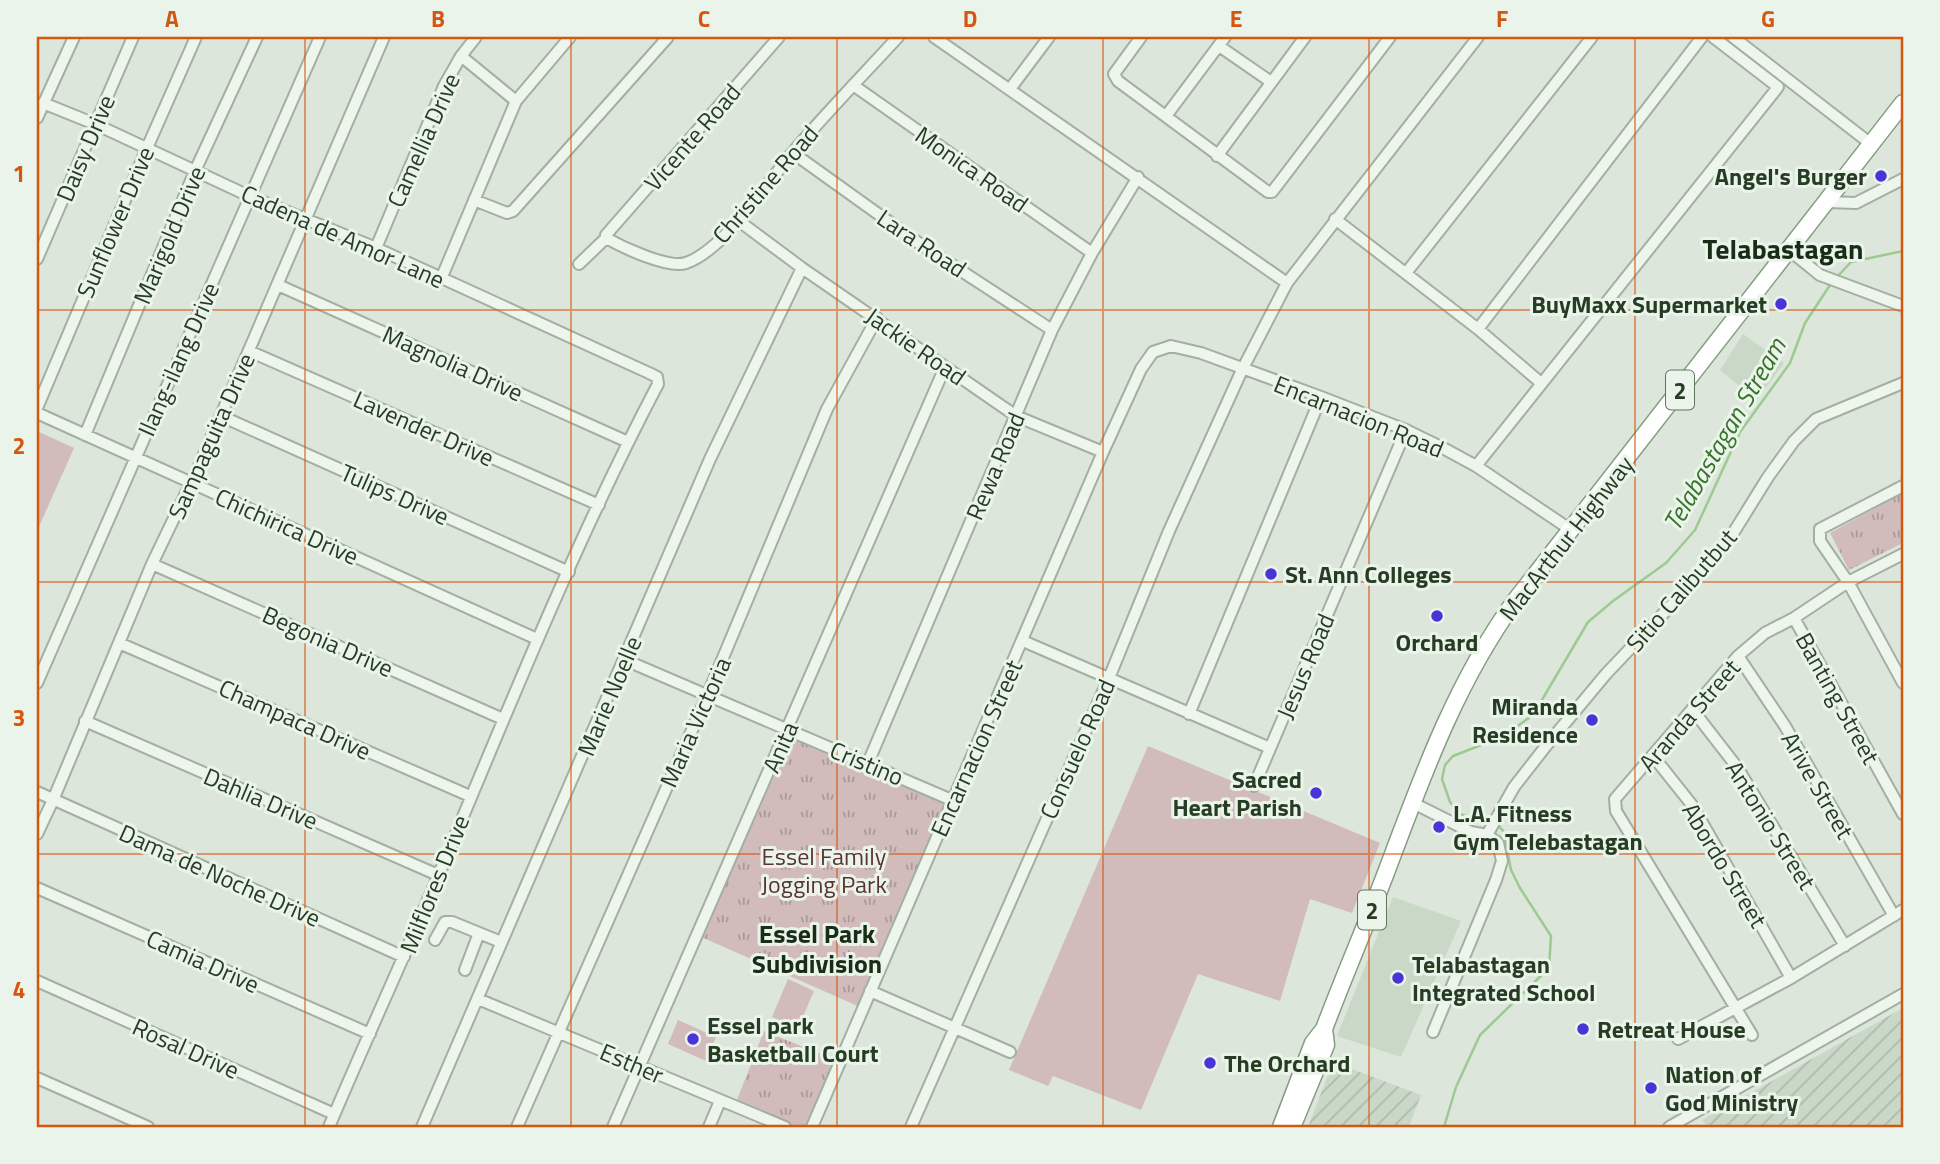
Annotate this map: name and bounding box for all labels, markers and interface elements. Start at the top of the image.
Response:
text: A [165,1,179,36]
text: B [431,1,445,36]
text: C [698,1,710,36]
text: D [963,1,977,36]
text: E [1230,1,1242,36]
text: F [1496,1,1508,36]
text: G [1761,1,1775,36]
street label: Camellia Drive [377,67,469,213]
street label: Vicente Road [635,75,749,199]
street label: Daisy Drive [46,89,124,207]
street label: Christine Road [703,117,827,251]
street label: Monica Road [908,117,1036,221]
street label: Sunflower Drive [67,141,163,303]
text: 1 [13,156,25,191]
place label: Angel's Burger [1715,158,1867,194]
street label: Marigold Drive [124,160,214,310]
marker: Angel's Burger [1873,168,1889,184]
street label: Cadena de Amor Lane [235,175,451,297]
street label: Lara Road [870,200,974,286]
district label: Telabastagan [1703,227,1863,270]
street label: Ilang-ilang Drive [128,276,228,442]
place label: BuyMaxx Supermarket [1531,286,1767,322]
marker: BuyMaxx Supermarket [1773,296,1789,312]
street label: Jackie Road [858,298,974,394]
street label: Magnolia Drive [377,316,529,410]
water label: Telabastagan Stream [1653,329,1796,538]
street label: Sampaguita Drive [158,347,264,525]
street label: Encarnacion Road [1269,366,1449,466]
road number: 2 [1666,370,1694,410]
street label: Lavender Drive [348,381,500,475]
street label: Rewa Road [956,406,1034,526]
text: 2 [13,428,25,463]
street label: MacArthur Highway [1490,447,1642,628]
street label: Tulips Drive [335,454,455,534]
street label: Chichirica Drive [210,478,364,574]
street label: Sitio Calibutbut [1617,520,1745,660]
place label: St. Ann Colleges [1285,556,1452,592]
marker: St. Ann Colleges [1263,566,1279,582]
street label: Begonia Drive [257,596,399,686]
street label: Jesus Road [1267,608,1343,724]
marker: Orchard [1429,608,1445,624]
place label: Orchard [1396,624,1478,660]
street label: Banting Street [1787,626,1889,771]
street label: Marie Noelle [568,630,650,762]
street label: Aranda Street [1630,650,1749,779]
street label: Maria Victoria [650,651,740,793]
street label: Encarnacion Street [921,653,1031,842]
street label: Champaca Drive [213,669,377,769]
street label: Consuelo Road [1030,673,1124,825]
place label: Miranda Residence [1472,688,1578,752]
text: 3 [13,700,25,735]
marker: Miranda Residence [1584,712,1600,728]
street label: Anita [753,716,807,778]
street label: Arive Street [1773,725,1863,846]
street label: Cristino [825,731,909,795]
street label: Antonio Street [1717,753,1825,897]
street label: Dahlia Drive [198,758,324,838]
place label: Sacred Heart Parish [1172,761,1302,825]
marker: Sacred Heart Parish [1308,785,1324,801]
place label: L.A. Fitness Gym Telebastagan [1453,795,1643,859]
street label: Abordo Street [1673,796,1777,935]
street label: Milflores Drive [390,809,478,959]
street label: Dama de Noche Drive [114,814,326,936]
marker: L.A. Fitness Gym Telebastagan [1431,819,1447,835]
park label: Essel Family Jogging Park [761,838,887,902]
road number: 2 [1358,890,1386,930]
district label: Essel Park Subdivision [752,914,882,983]
street label: Camia Drive [141,920,265,1002]
place label: Telabastagan Integrated School [1412,946,1596,1010]
marker: Telabastagan Integrated School [1390,970,1406,986]
text: 4 [13,972,25,1007]
place label: Essel park Basketball Court [707,1007,879,1071]
street label: Rosal Drive [127,1008,245,1088]
place label: Retreat House [1597,1011,1746,1047]
marker: Retreat House [1575,1021,1591,1037]
marker: Essel park Basketball Court [685,1031,701,1047]
street label: Esther [595,1034,669,1092]
place label: The Orchard [1224,1045,1350,1081]
marker: The Orchard [1202,1055,1218,1071]
place label: Nation of God Ministry [1665,1056,1798,1120]
marker: Nation of God Ministry [1643,1080,1659,1096]

